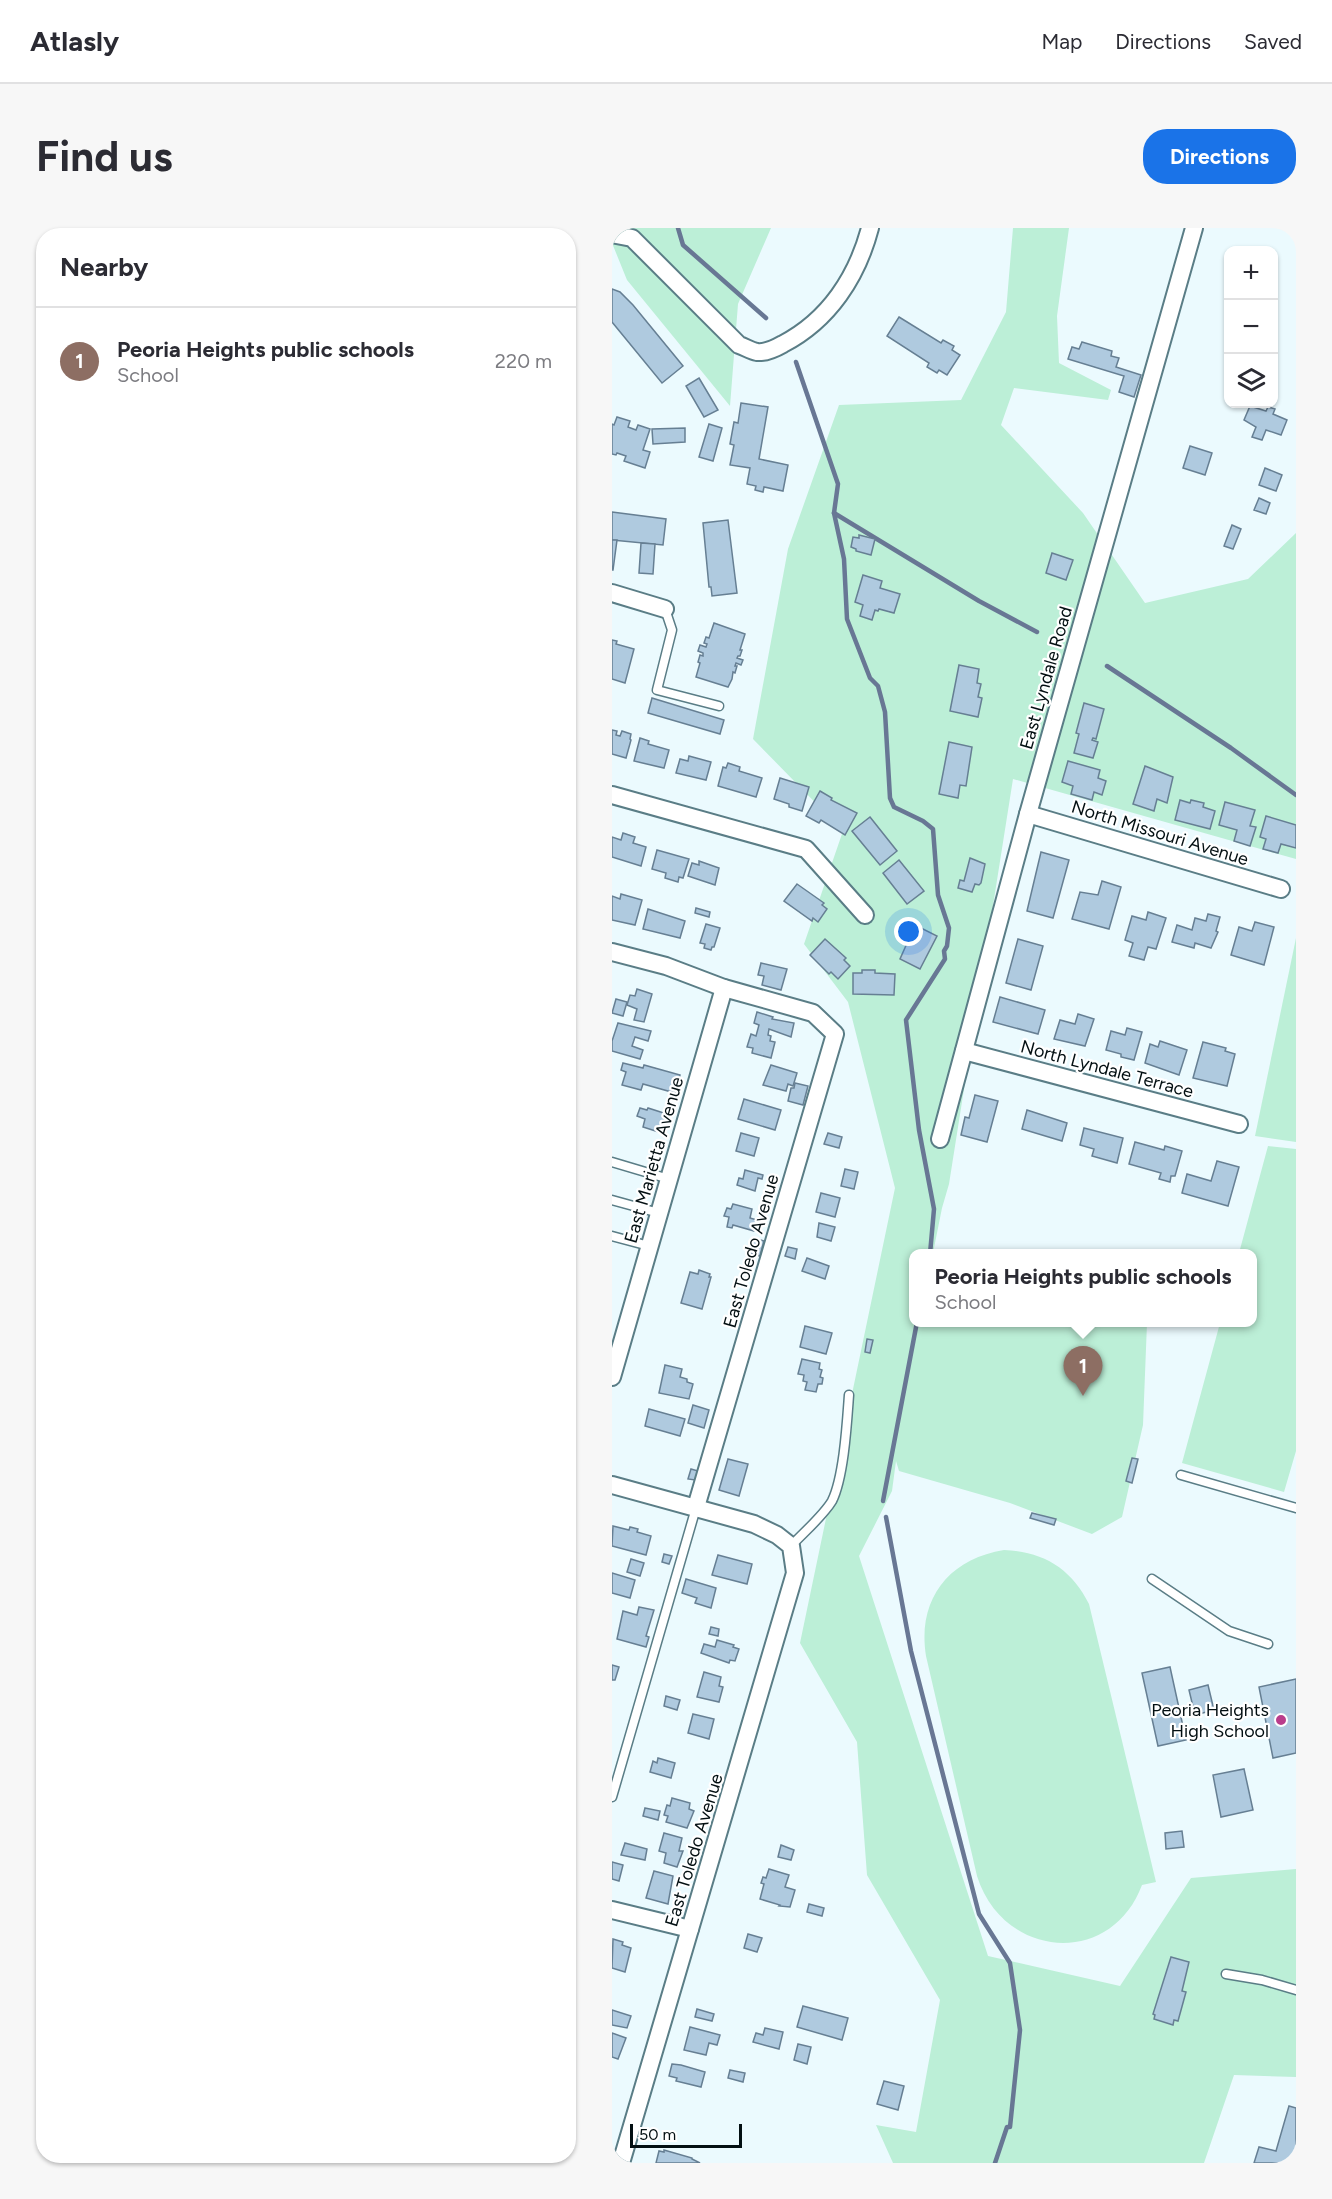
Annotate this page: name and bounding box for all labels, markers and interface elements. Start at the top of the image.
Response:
text: Atlasly [30,24,119,58]
text: Map [1041,29,1082,54]
text: Directions [1115,29,1211,54]
text: Saved [1244,29,1302,54]
button: Directions [1143,129,1296,184]
text: Find us [36,131,173,182]
map controls [1224,246,1278,408]
button: + [1224,246,1278,300]
text: Nearby [60,251,148,283]
button: − [1224,300,1278,354]
text: Peoria Heights public schools [117,336,414,363]
text: 1 [75,349,84,373]
text: 220 m [495,349,552,373]
button: layers [1224,354,1278,408]
text: School [117,363,179,387]
street label: East Lyndale Road [1015,604,1077,752]
street label: North Missouri Avenue [1069,796,1251,870]
your location [894,917,923,946]
street label: North Lyndale Terrace [1018,1035,1196,1103]
street label: East Marietta Avenue [620,1074,688,1246]
street label: East Toledo Avenue [719,1171,784,1330]
popup [909,1249,1257,1327]
text: Peoria Heights public schools [935,1263,1231,1290]
text: School [935,1290,996,1314]
pin: 1 [1064,1346,1102,1396]
place label: Peoria Heights High School [1151,1699,1269,1742]
marker: Peoria Heights High School [1274,1713,1288,1727]
street label: East Toledo Avenue [660,1771,728,1929]
scale bar [630,2121,742,2148]
text: 50 m [639,2125,676,2144]

